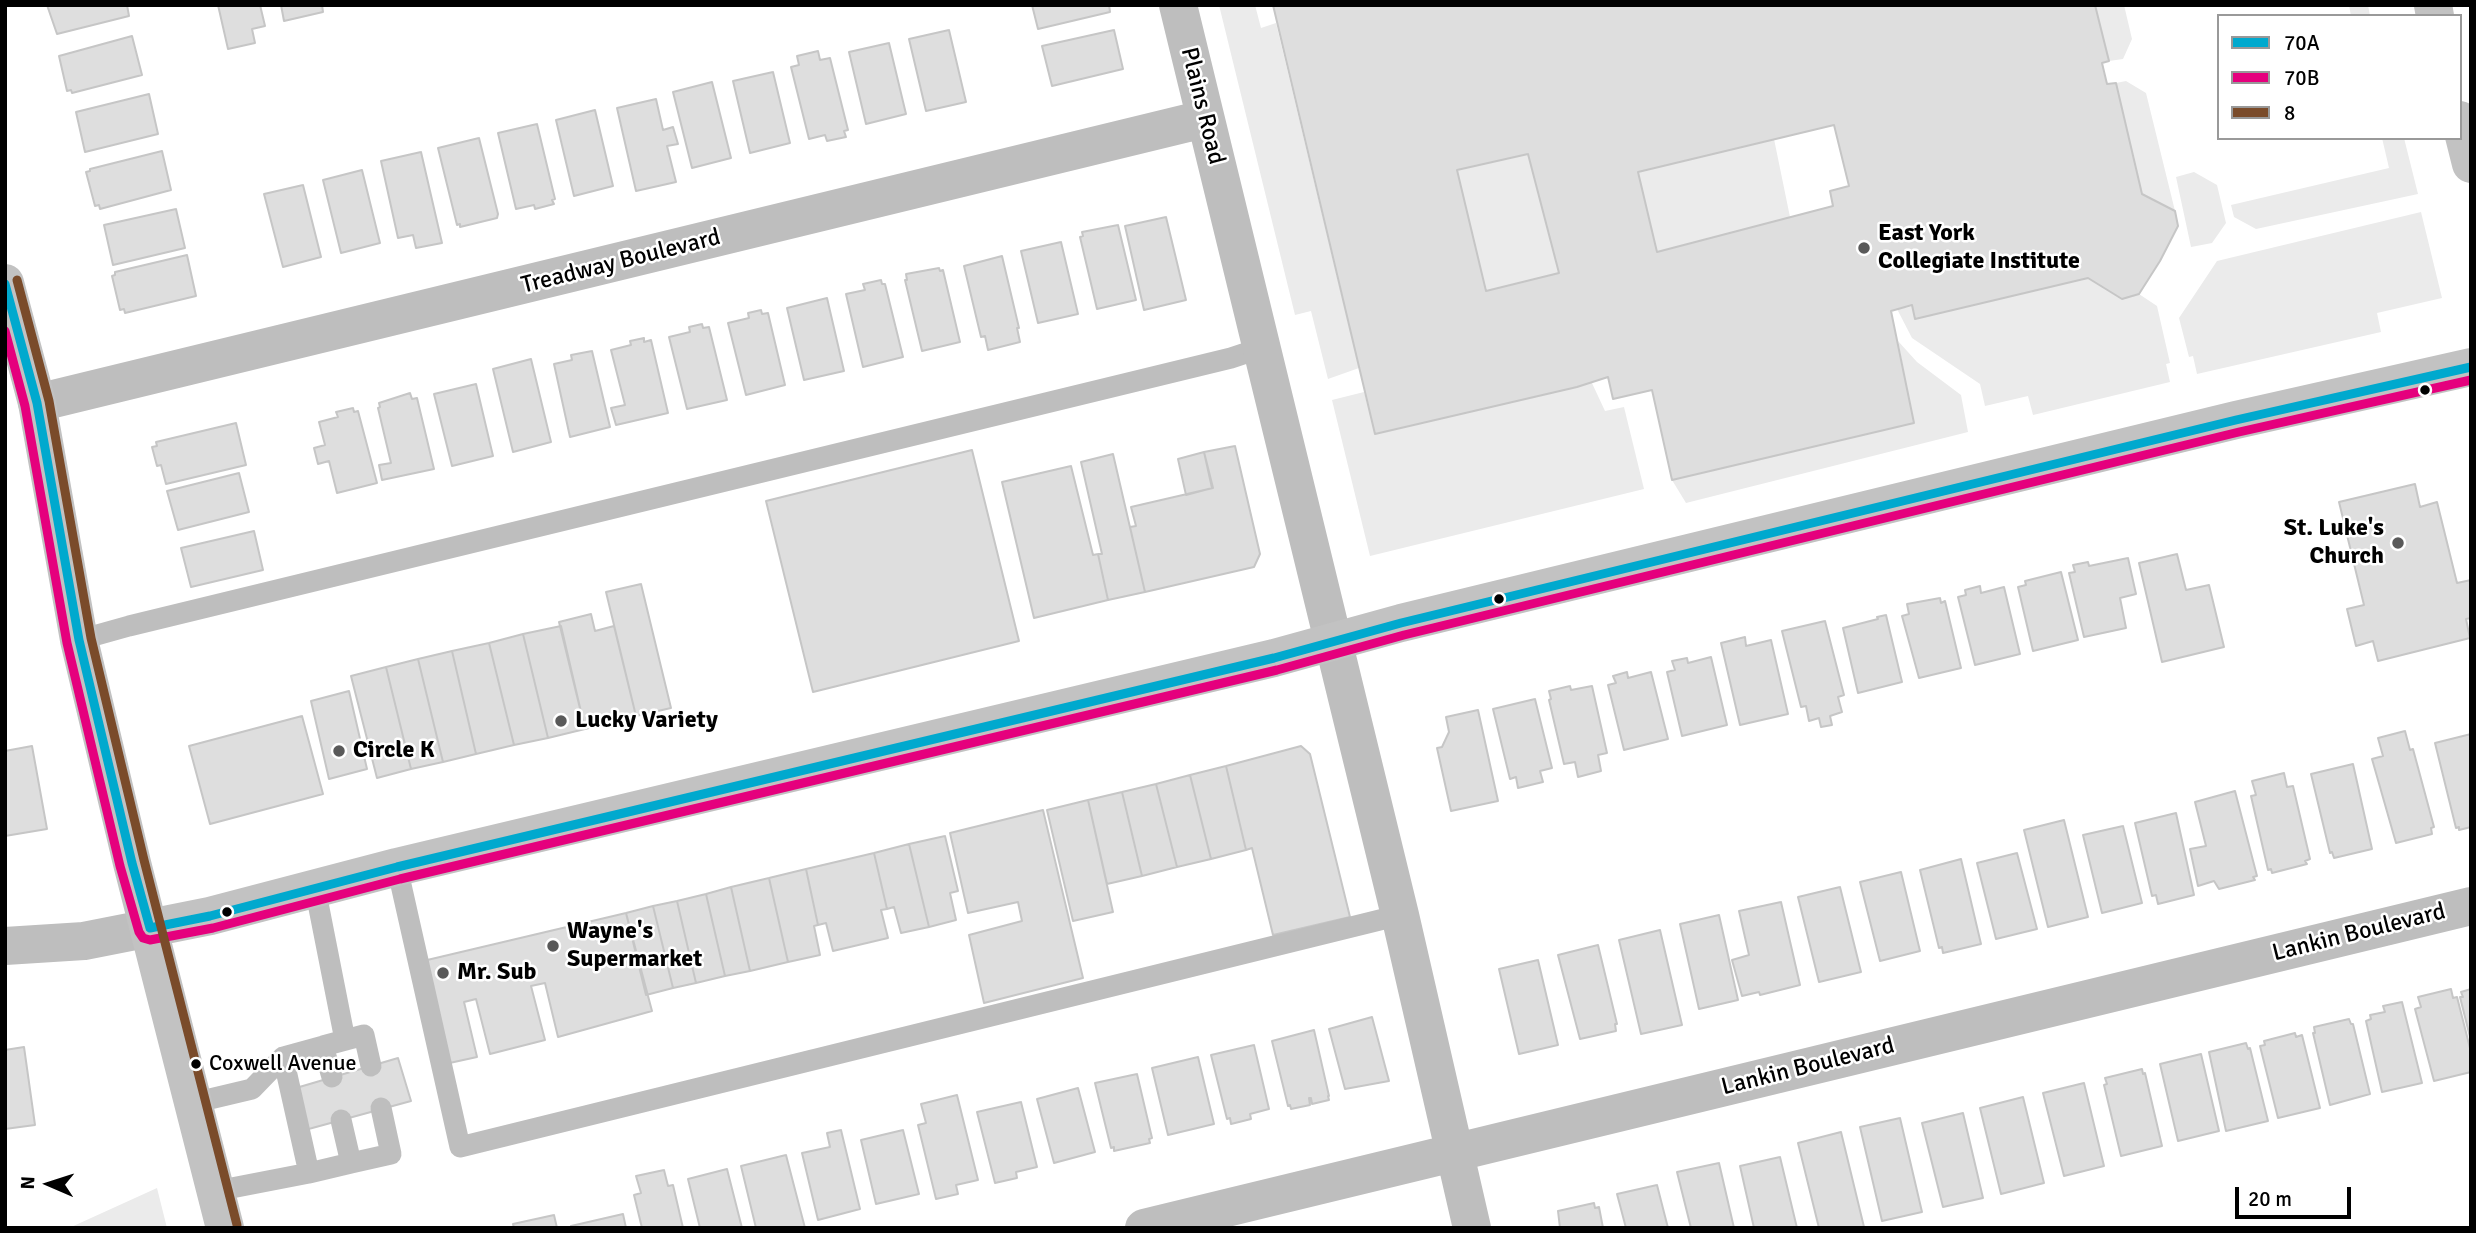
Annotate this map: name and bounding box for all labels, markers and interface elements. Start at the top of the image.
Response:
legend [2217,14,2462,140]
text: 70A [2284,30,2320,56]
street label: Plains Road [1174,44,1230,168]
text: 70B [2284,65,2319,91]
text: 8 [2284,100,2295,126]
place label: East York Collegiate Institute [1878,220,2080,276]
street label: Treadway Boulevard [518,223,724,301]
marker: East York Collegiate Institute [1856,240,1872,256]
unlabelled marker [2418,383,2432,397]
place label: St. Luke's Church [2284,515,2384,571]
marker: St. Luke's Church [2390,535,2406,551]
unlabelled marker [1492,592,1506,606]
place label: Lucky Variety [575,707,718,735]
marker: Lucky Variety [553,713,569,729]
place label: Circle K [353,737,435,765]
marker: Circle K [331,743,347,759]
street label: Lankin Boulevard [2269,898,2449,968]
unlabelled marker [220,905,234,919]
place label: Wayne's Supermarket [567,918,702,974]
marker: Wayne's Supermarket [545,938,561,954]
place label: Mr. Sub [457,959,536,987]
marker: Mr. Sub [435,965,451,981]
street label: Lankin Boulevard [1718,1032,1898,1102]
place label: Coxwell Avenue [209,1051,356,1077]
marker: Coxwell Avenue [189,1057,203,1071]
north arrow [14,1149,84,1219]
scale bar [2238,1174,2354,1218]
text: N [16,1176,40,1190]
text: 20 m [2248,1186,2292,1212]

